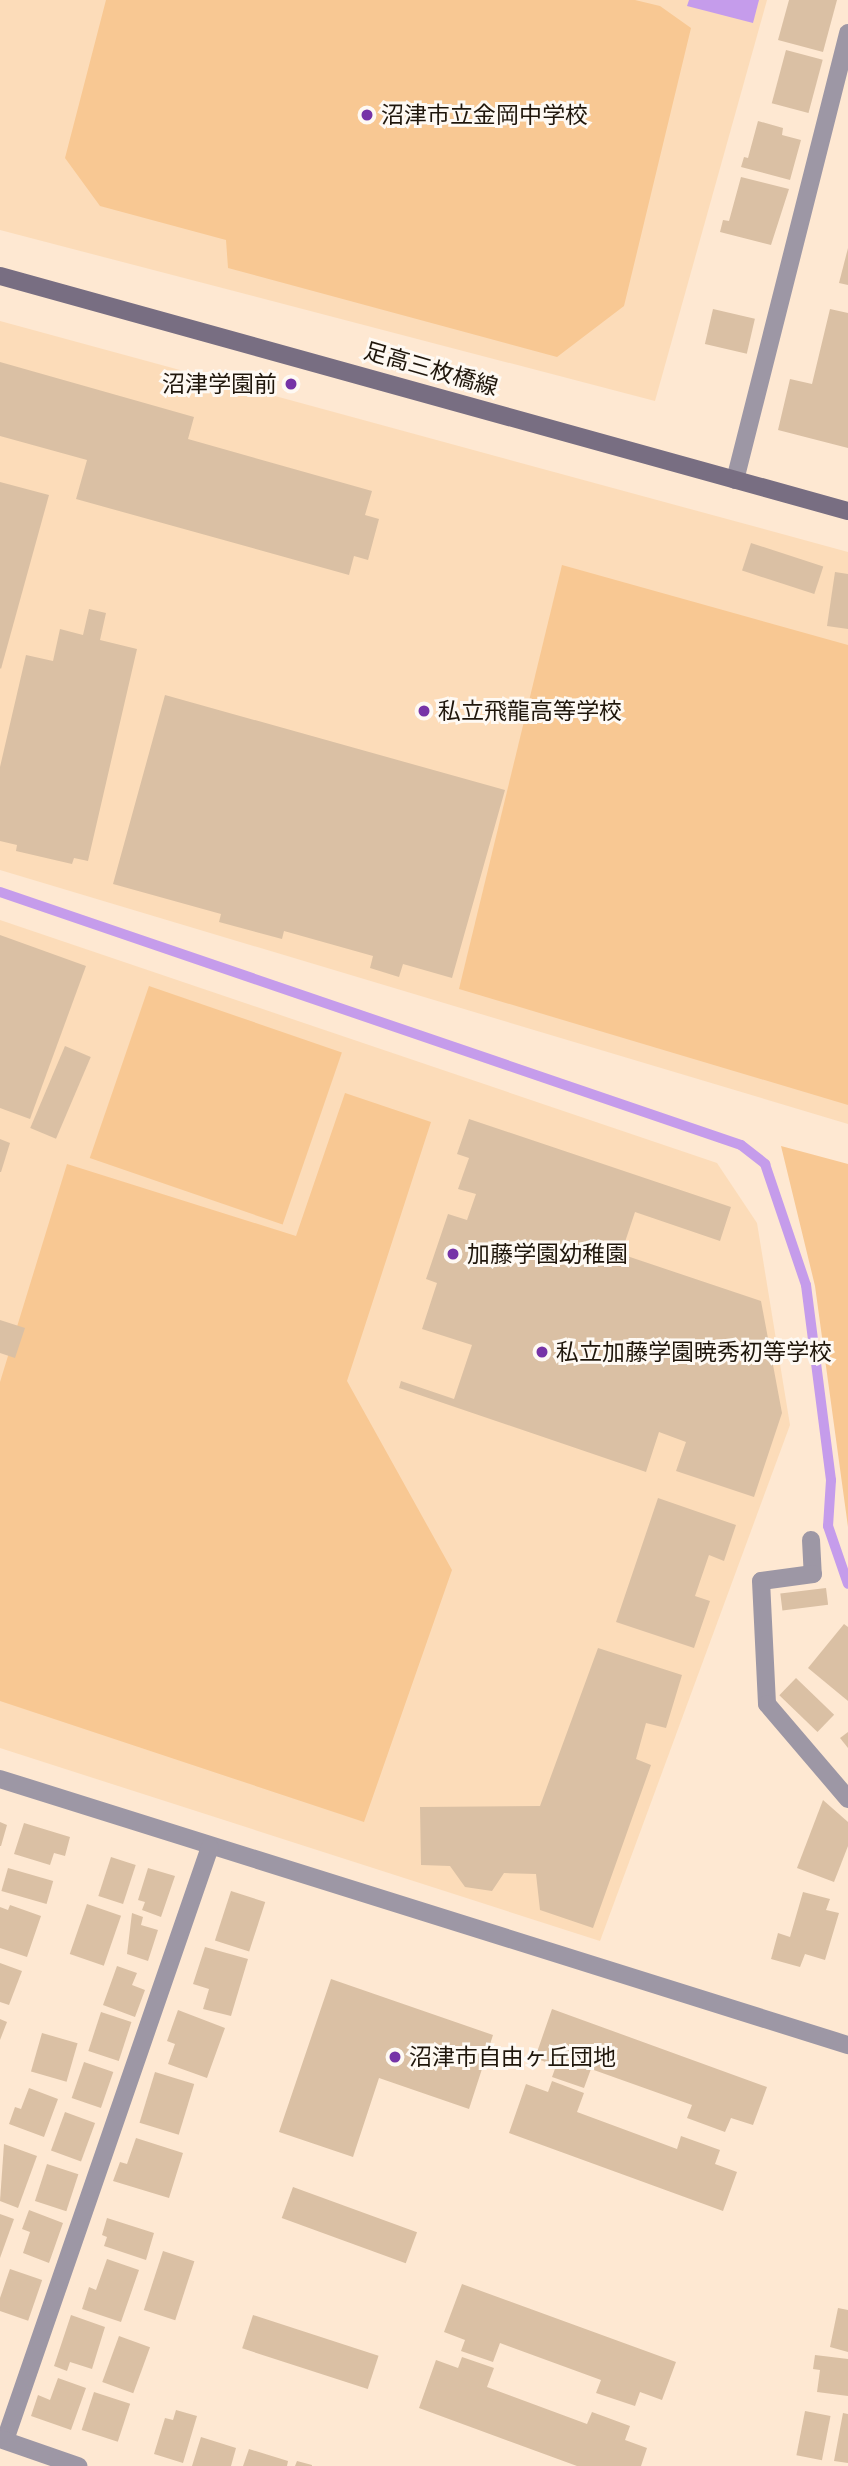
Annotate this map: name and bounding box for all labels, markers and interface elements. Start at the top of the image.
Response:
place label: 沼津市立金岡中学校 [381,101,588,129]
marker: 沼津市立金岡中学校 [359,107,375,123]
street label: 足高三枚橋線 [361,337,501,401]
place label: 沼津学園前 [162,370,277,398]
marker: 沼津学園前 [283,376,299,392]
place label: 私立飛龍高等学校 [438,697,622,725]
marker: 私立飛龍高等学校 [416,703,432,719]
place label: 加藤学園幼稚園 [467,1240,628,1268]
marker: 加藤学園幼稚園 [445,1246,461,1262]
place label: 私立加藤学園暁秀初等学校 [556,1338,832,1366]
marker: 私立加藤学園暁秀初等学校 [534,1344,550,1360]
place label: 沼津市自由ヶ丘団地 [409,2043,616,2071]
marker: 沼津市自由ヶ丘団地 [387,2049,403,2065]

